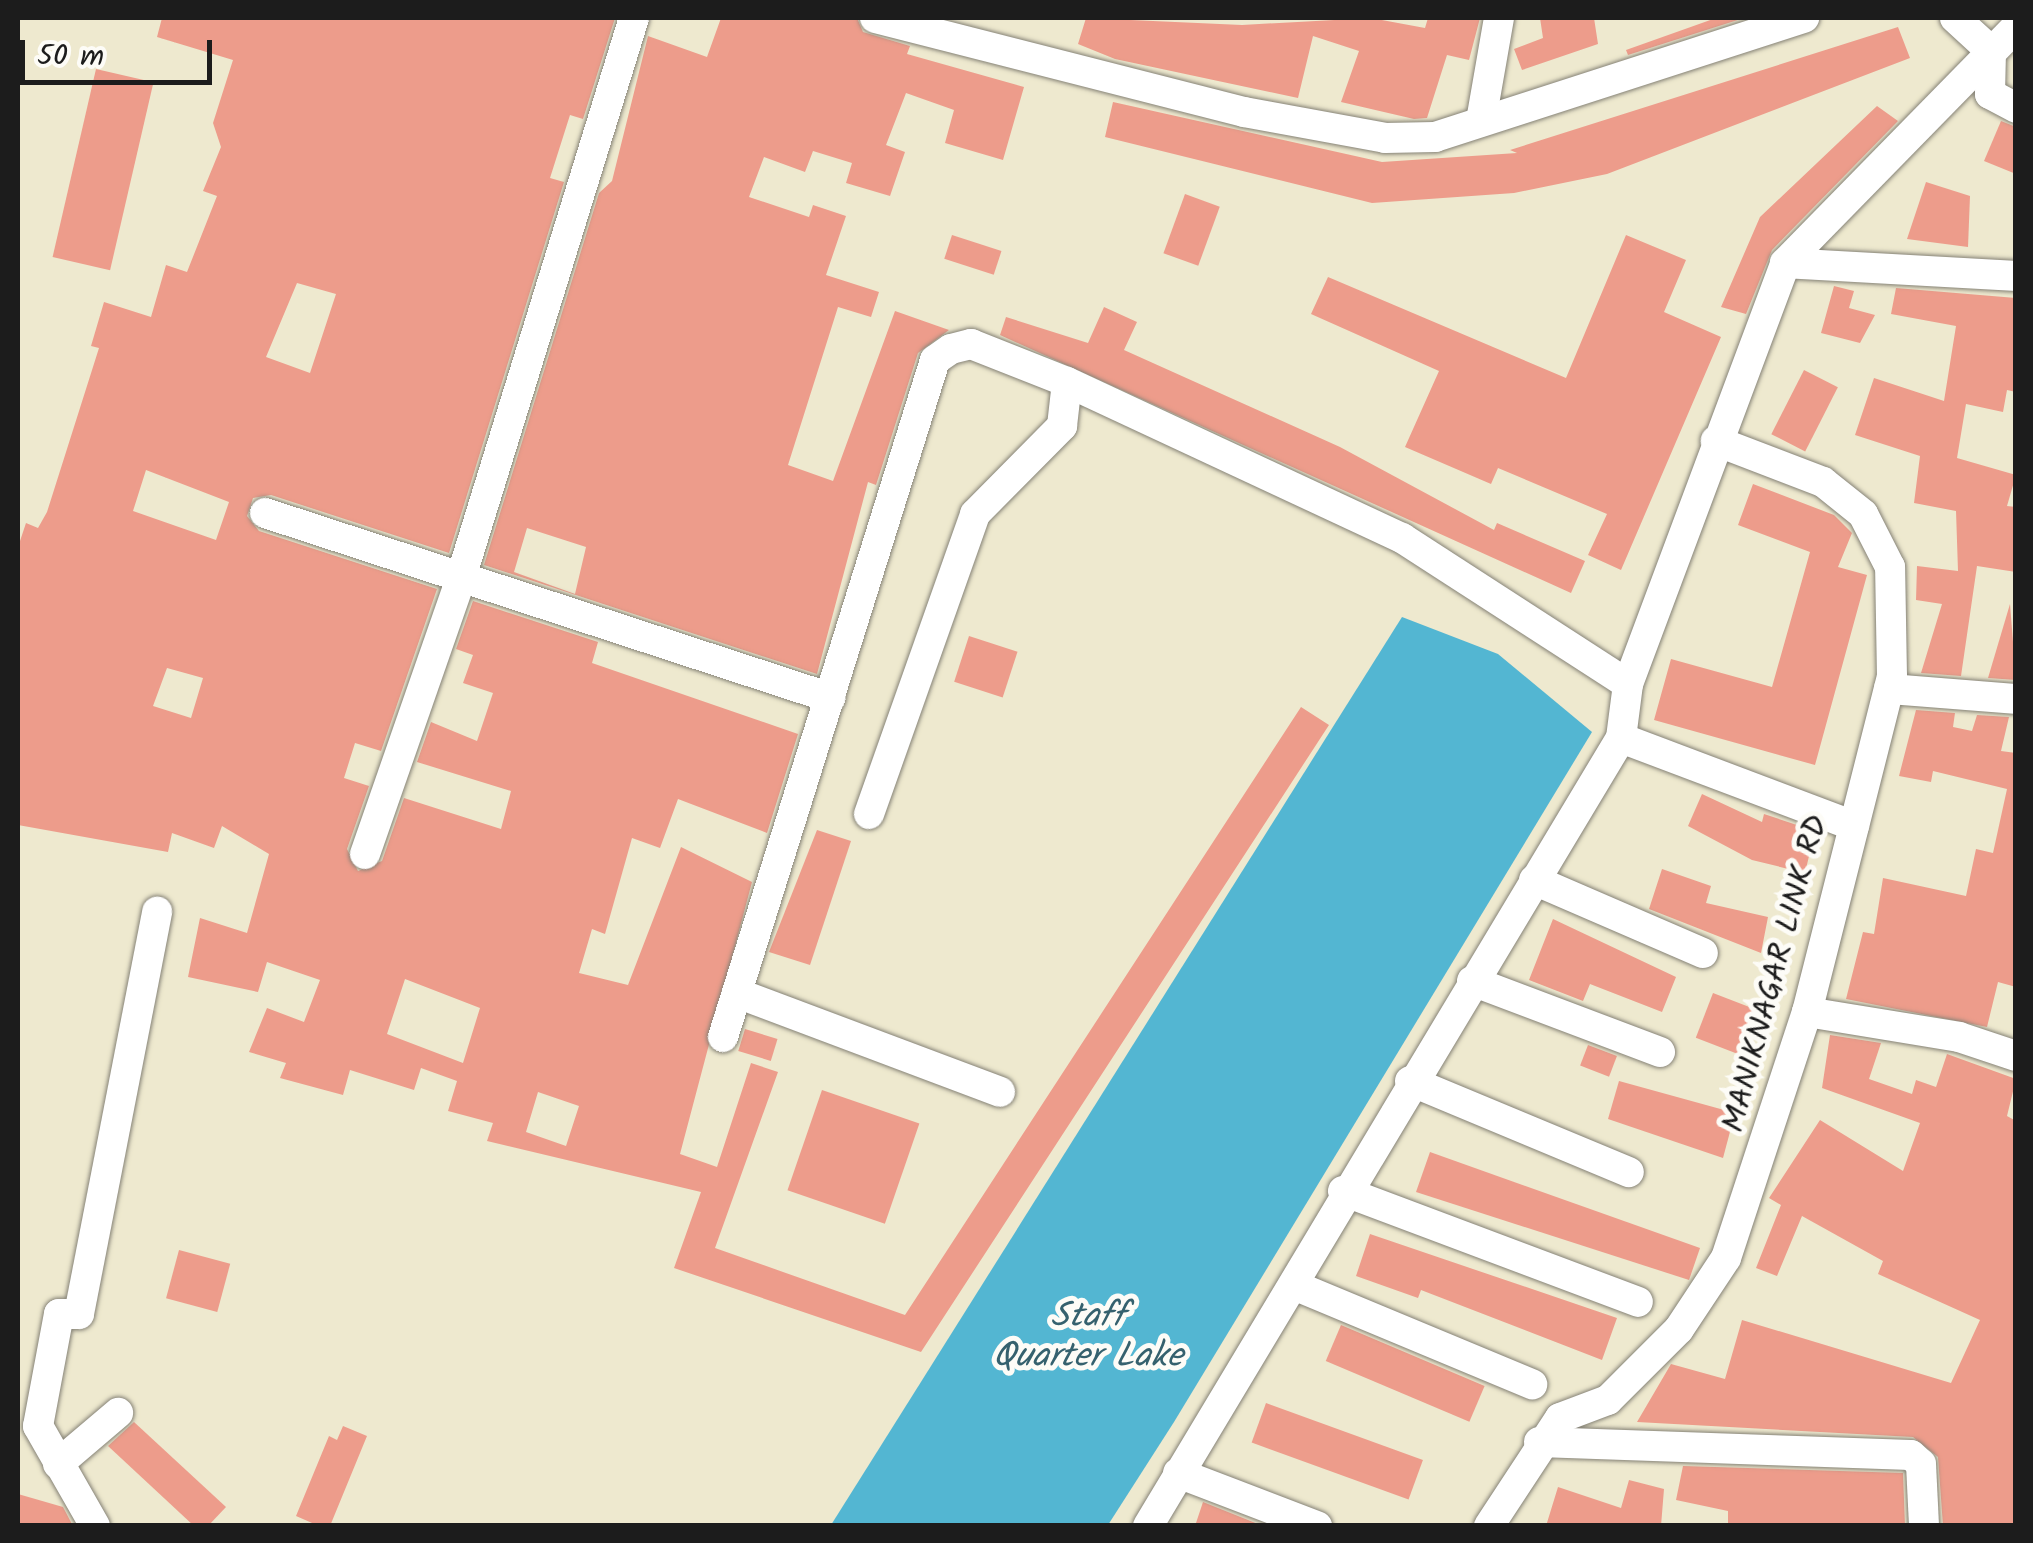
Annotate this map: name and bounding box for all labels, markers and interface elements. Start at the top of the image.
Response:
scale bar [25,20,218,82]
text: 50 m [37,33,104,81]
street label: MANIKNAGAR LINK RD [1716,811,1838,1137]
water label: Staff Quarter Lake [993,1296,1183,1378]

